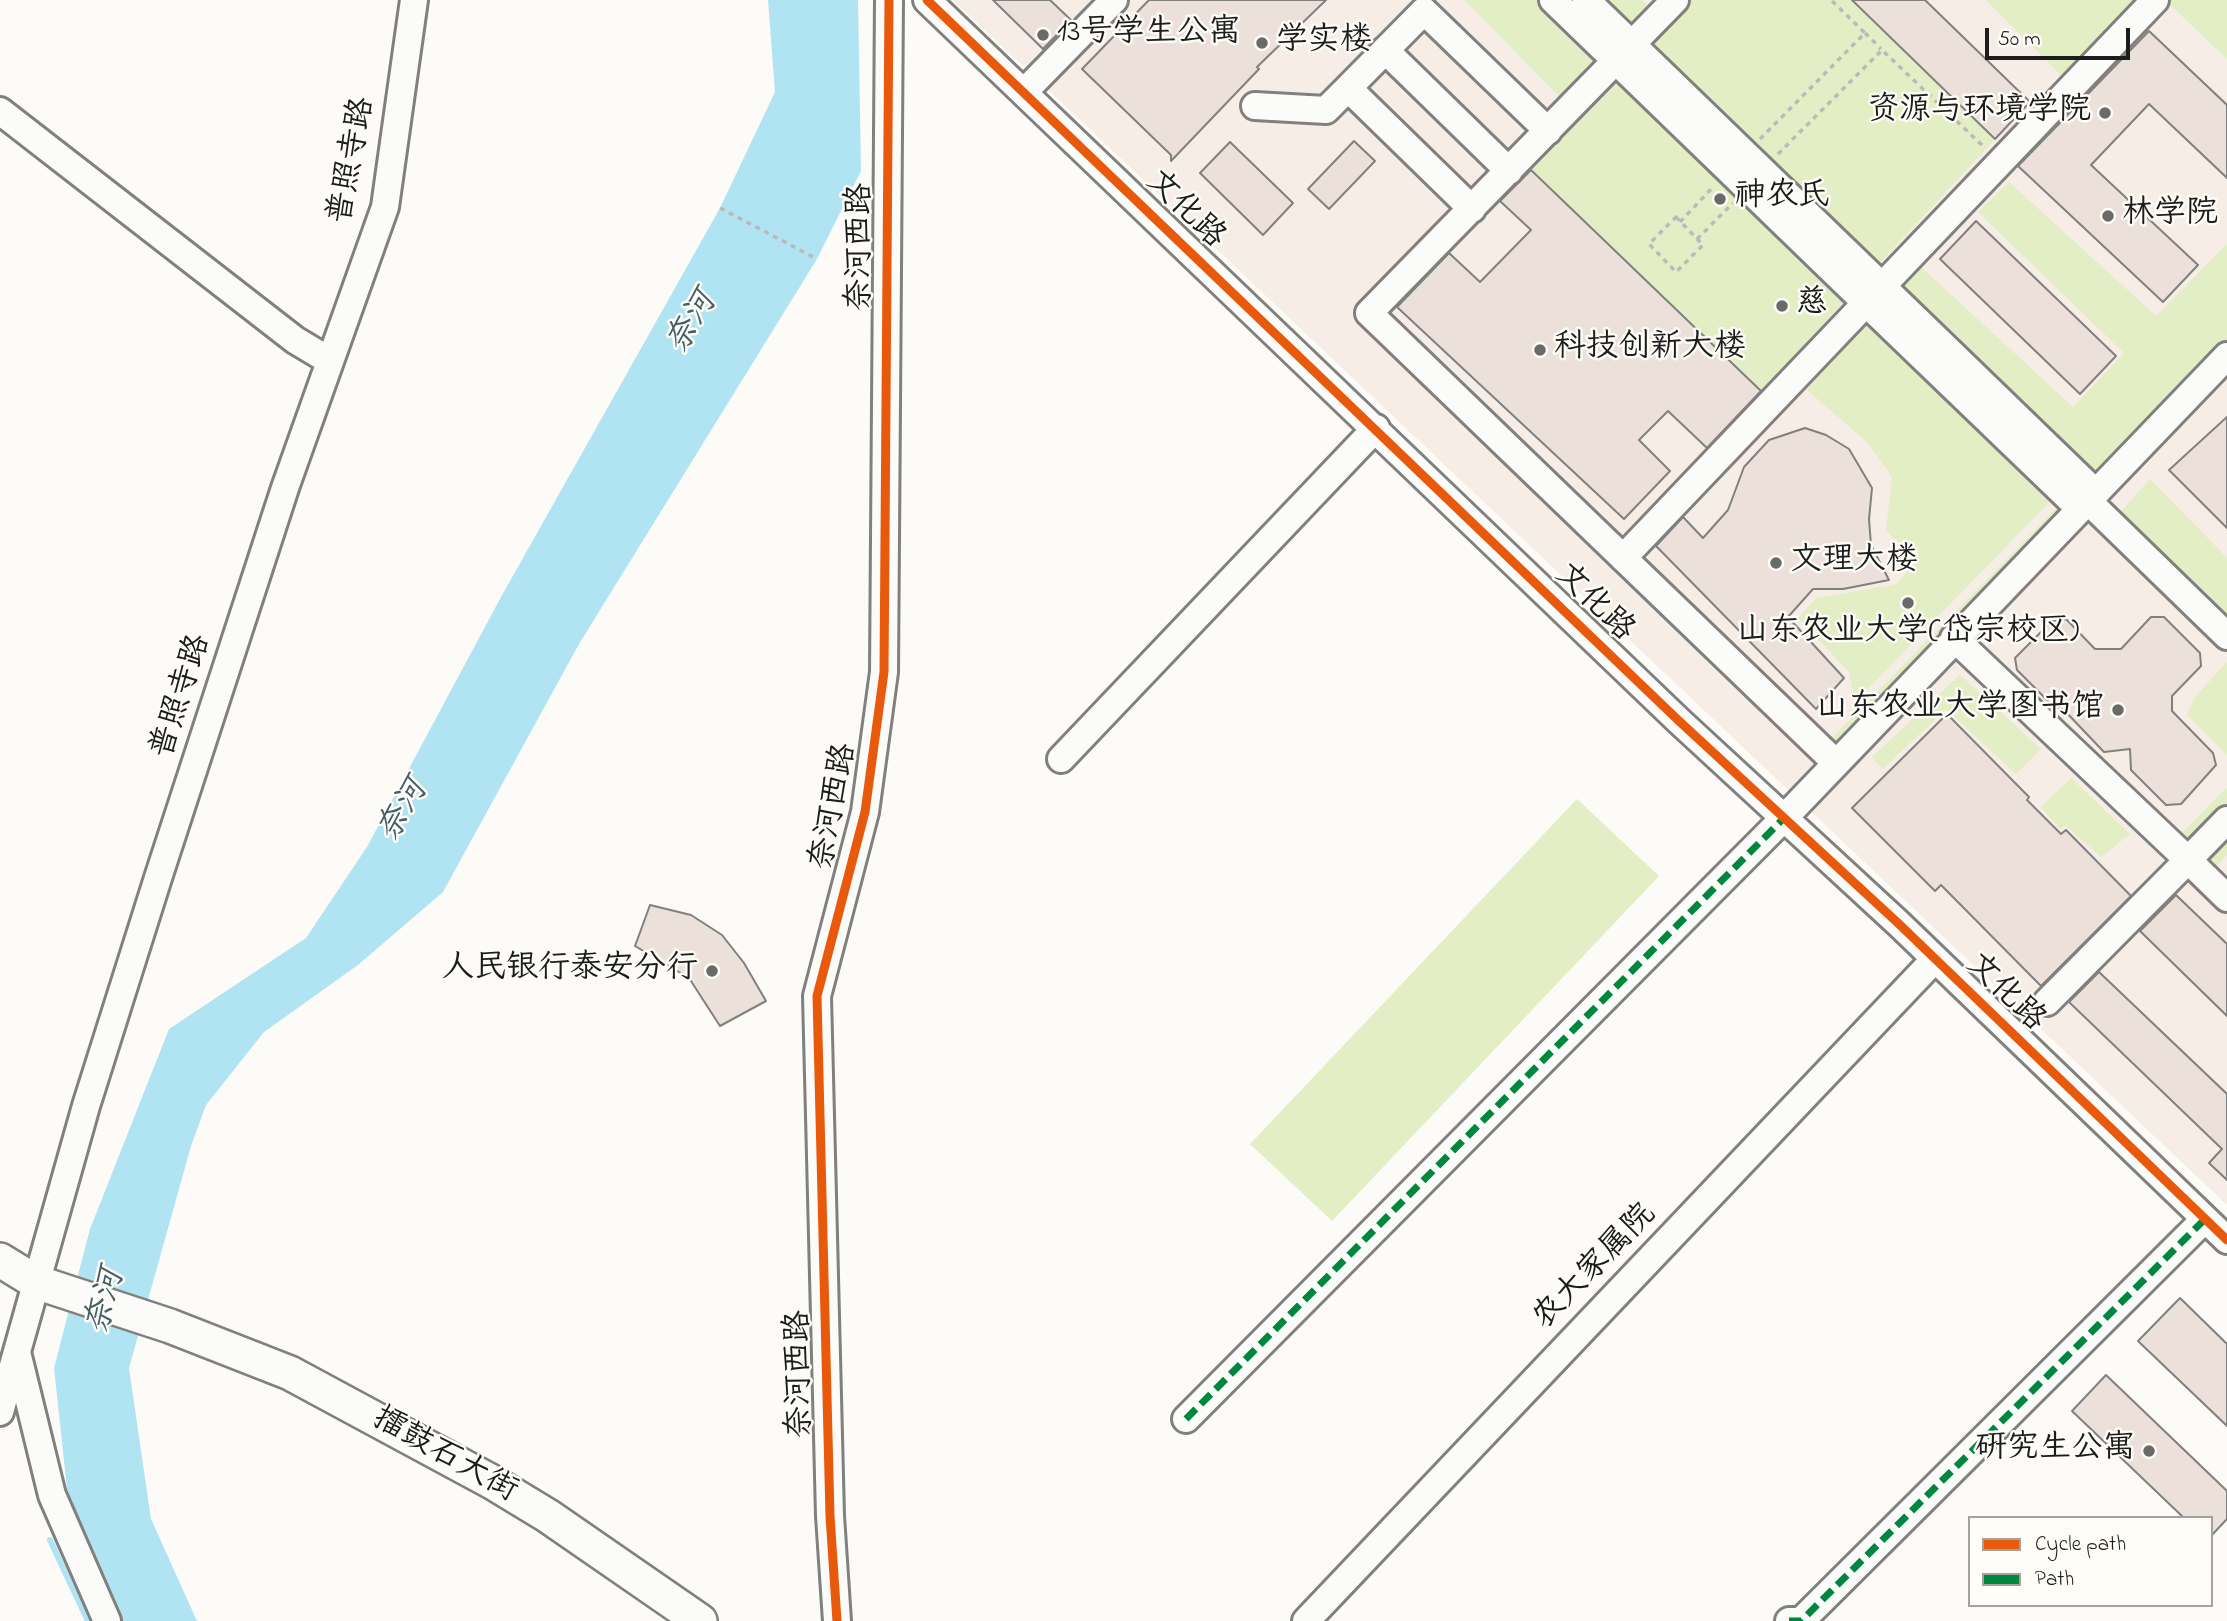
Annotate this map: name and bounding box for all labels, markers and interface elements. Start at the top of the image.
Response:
scale bar [1989,14,2134,58]
place label: 13号学生公寓 [1057,16,1240,54]
place label: 学实楼 [1276,24,1372,62]
text: 50 m [1998,25,2041,55]
marker: 13号学生公寓 [1035,27,1051,43]
marker: 学实楼 [1254,35,1270,51]
place label: 资源与环境学院 [1867,94,2091,132]
street label: 普照寺路 [323,95,385,227]
marker: 资源与环境学院 [2097,105,2113,121]
street label: 文化路 [1136,164,1232,258]
place label: 神农氏 [1734,180,1830,218]
street label: 奈河西路 [844,183,882,311]
marker: 神农氏 [1712,191,1728,207]
place label: 林学院 [2122,197,2218,235]
marker: 林学院 [2100,208,2116,224]
water label: 奈河 [660,286,728,362]
place label: 慈 [1796,287,1828,325]
marker: 慈 [1774,298,1790,314]
place label: 科技创新大楼 [1554,331,1746,369]
marker: 科技创新大楼 [1532,342,1548,358]
place label: 文理大楼 [1790,544,1918,582]
marker: 文理大楼 [1768,555,1784,571]
street label: 文化路 [1545,557,1641,651]
marker: 山东农业大学(岱宗校区) [1900,595,1916,611]
place label: 山东农业大学(岱宗校区) [1737,615,2079,653]
street label: 普照寺路 [145,630,221,764]
place label: 山东农业大学图书馆 [1816,691,2104,729]
marker: 山东农业大学图书馆 [2110,702,2126,718]
street label: 奈河西路 [805,741,867,873]
water label: 奈河 [371,774,439,850]
street label: 文化路 [1956,947,2052,1041]
place label: 人民银行泰安分行 [442,952,698,990]
marker: 人民银行泰安分行 [704,963,720,979]
street label: 农大家属院 [1527,1197,1665,1339]
water label: 奈河 [80,1265,136,1339]
street label: 奈河西路 [782,1310,822,1438]
street label: 擂鼓石大街 [365,1401,523,1513]
place label: 研究生公寓 [1975,1432,2135,1470]
marker: 研究生公寓 [2141,1443,2157,1459]
legend [1968,1516,2213,1607]
text: Cycle path [2035,1530,2126,1560]
text: Path [2035,1565,2074,1595]

